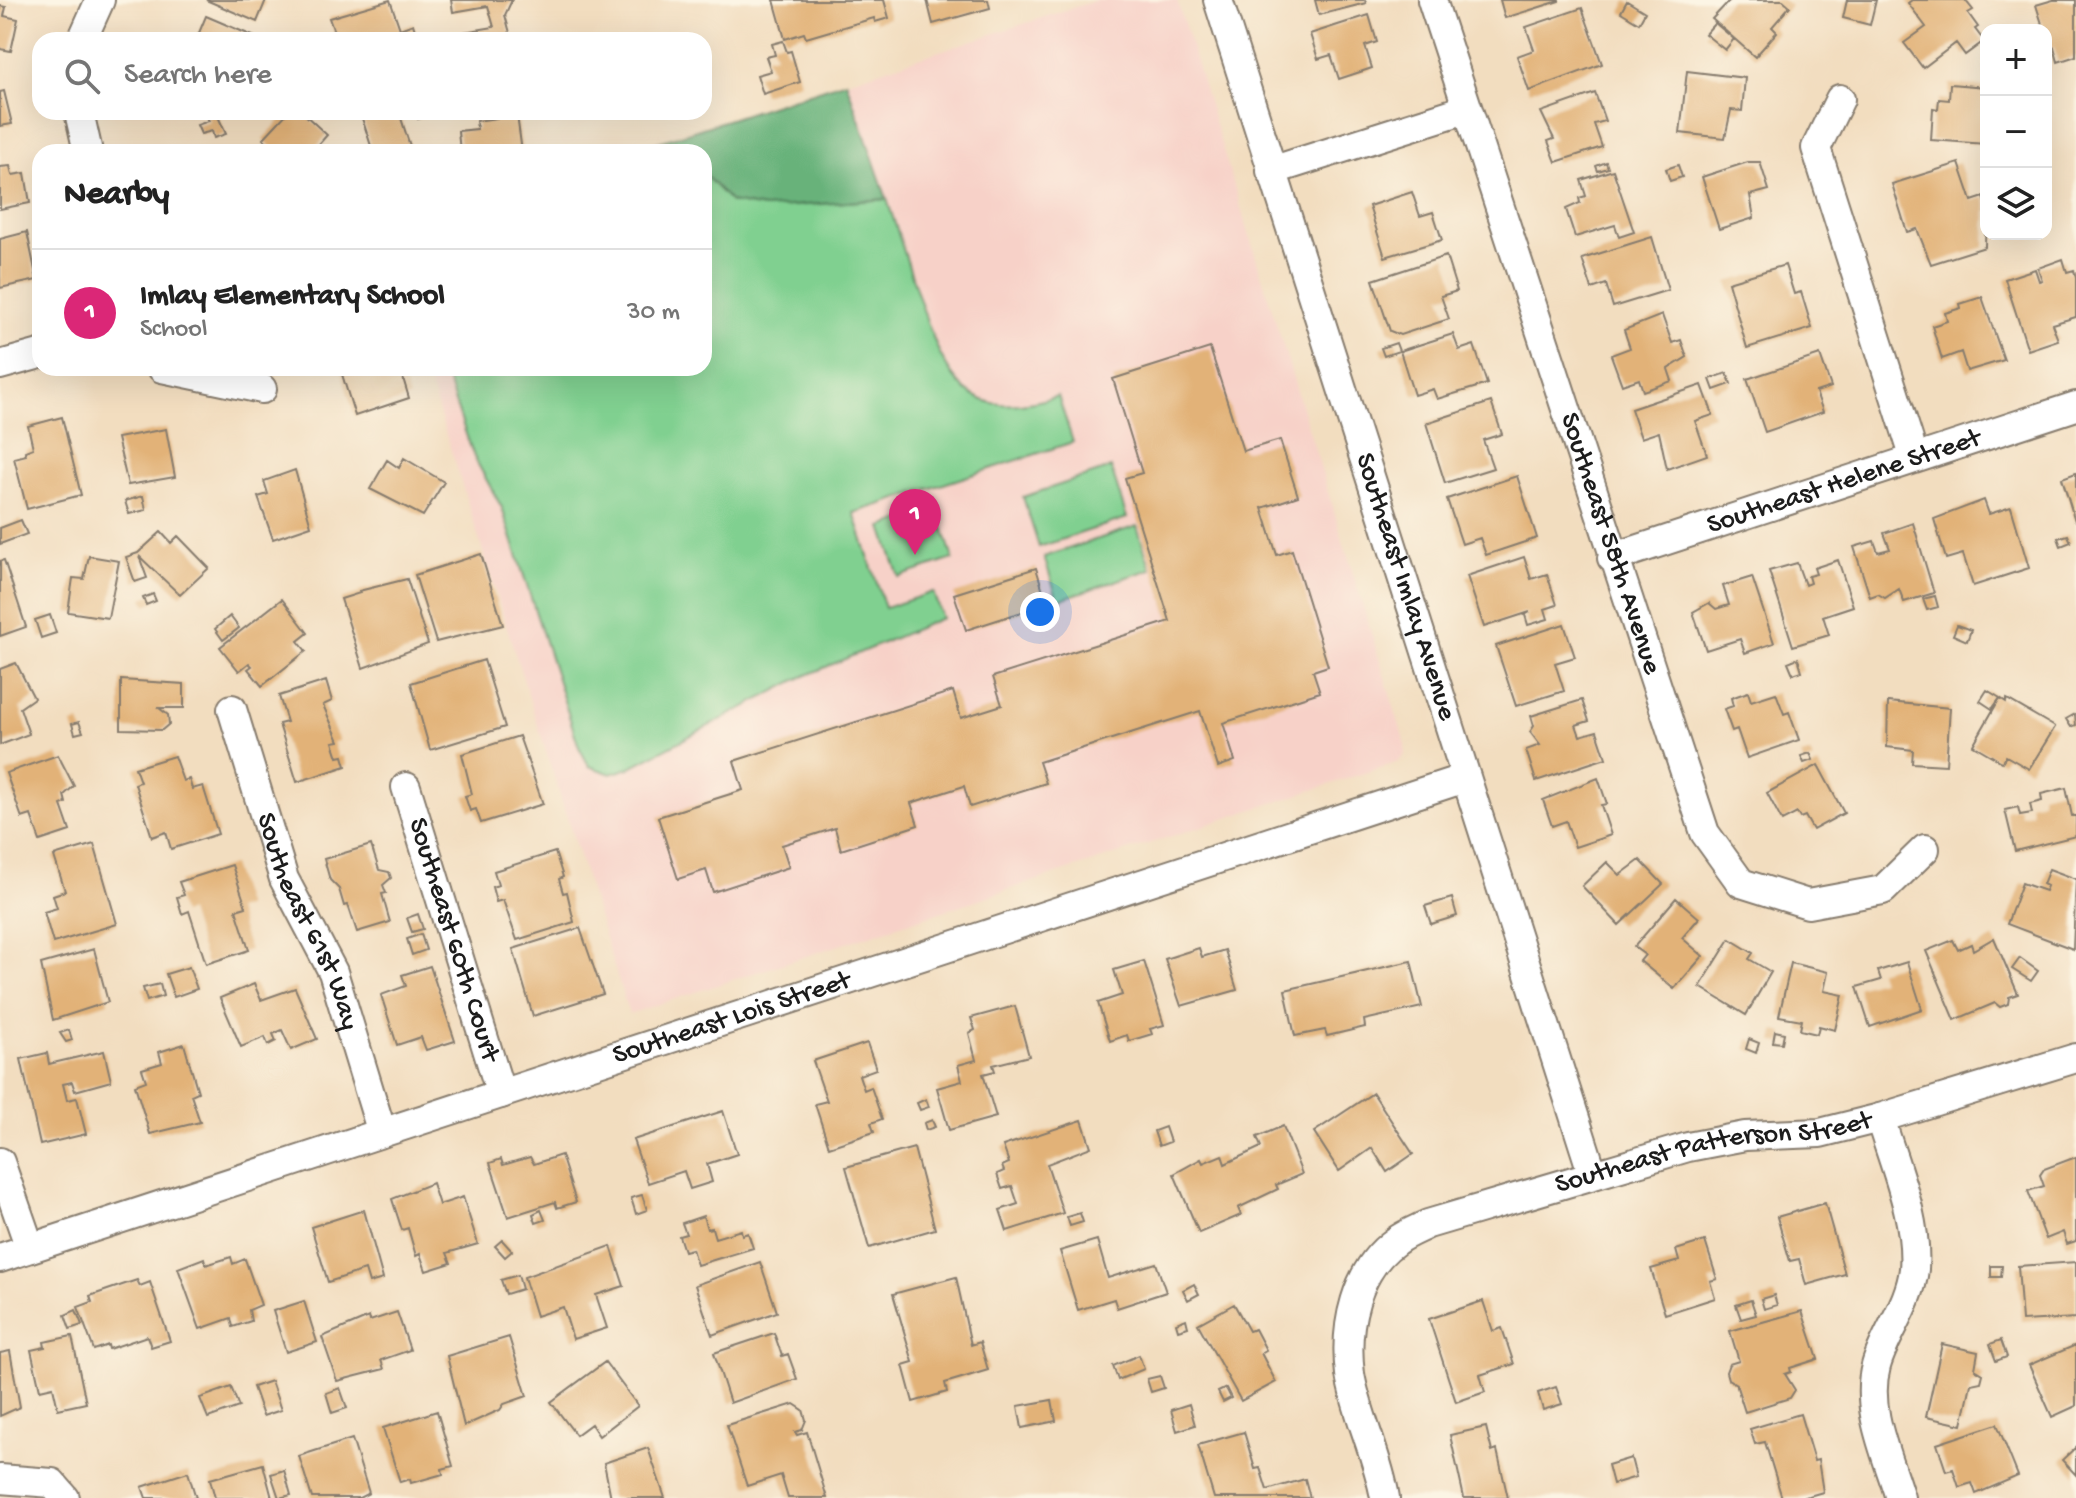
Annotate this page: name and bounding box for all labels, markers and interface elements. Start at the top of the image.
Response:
map controls [1980,24,2052,240]
button: + [1980,24,2052,96]
search box [32,32,712,120]
icon: search [60,54,104,98]
text: Search here [124,59,272,94]
button: − [1980,96,2052,168]
button: layers [1980,168,2052,240]
text: Nearby [64,176,169,216]
text: Imlay Elementary School [140,280,445,315]
text: 1 [85,298,95,329]
text: 30 m [627,298,680,329]
text: School [140,315,208,346]
street label: Southeast 58th Avenue [1552,409,1668,679]
street label: Southeast Helene Street [1703,421,1987,542]
street label: Southeast Imlay Avenue [1347,449,1464,725]
pin: 1 [889,489,941,555]
your location [1020,592,1060,632]
street label: Southeast 61st Way [248,809,366,1034]
street label: Southeast 60th Court [400,814,507,1068]
street label: Southeast Lois Street [609,963,857,1073]
street label: Southeast Patterson Street [1551,1104,1878,1202]

